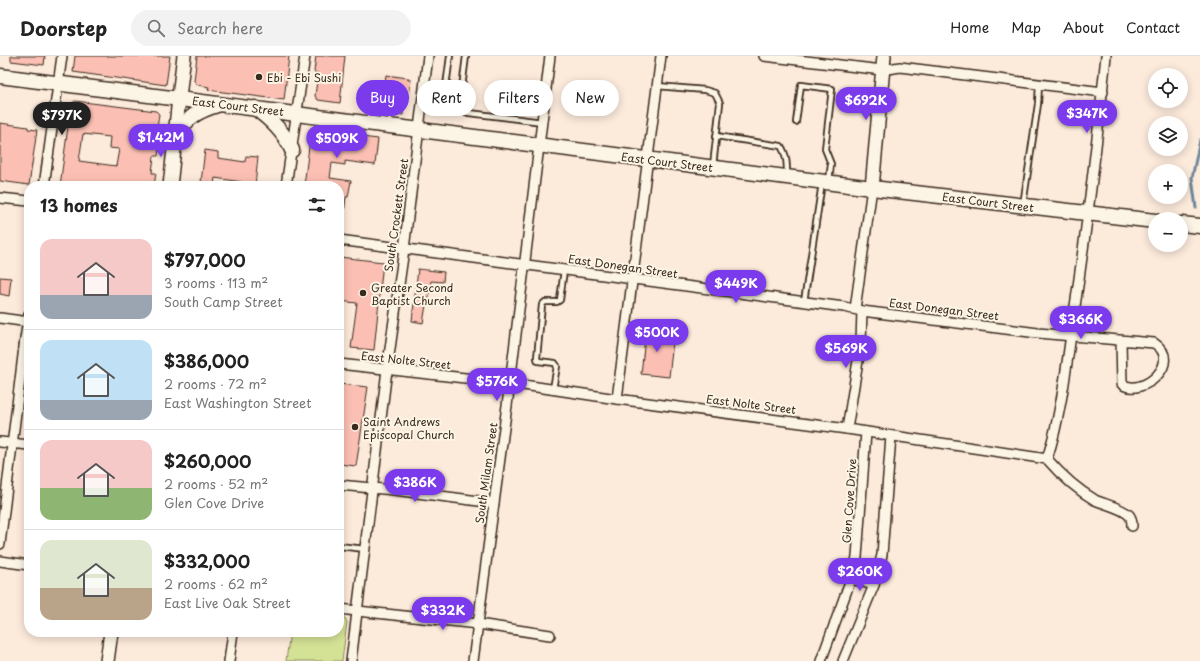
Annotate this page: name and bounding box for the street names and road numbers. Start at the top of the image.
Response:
street label: East Court Street [191,92,285,120]
street label: East Court Street [620,148,714,176]
street label: South Crockett Street [380,157,412,273]
street label: East Court Street [941,188,1035,216]
street label: East Donegan Street [567,250,679,282]
street label: East Donegan Street [888,294,1000,324]
street label: East Nolte Street [360,347,452,373]
street label: East Nolte Street [705,390,797,418]
street label: South Milam Street [471,421,502,524]
street label: Glen Cove Drive [838,458,860,544]

